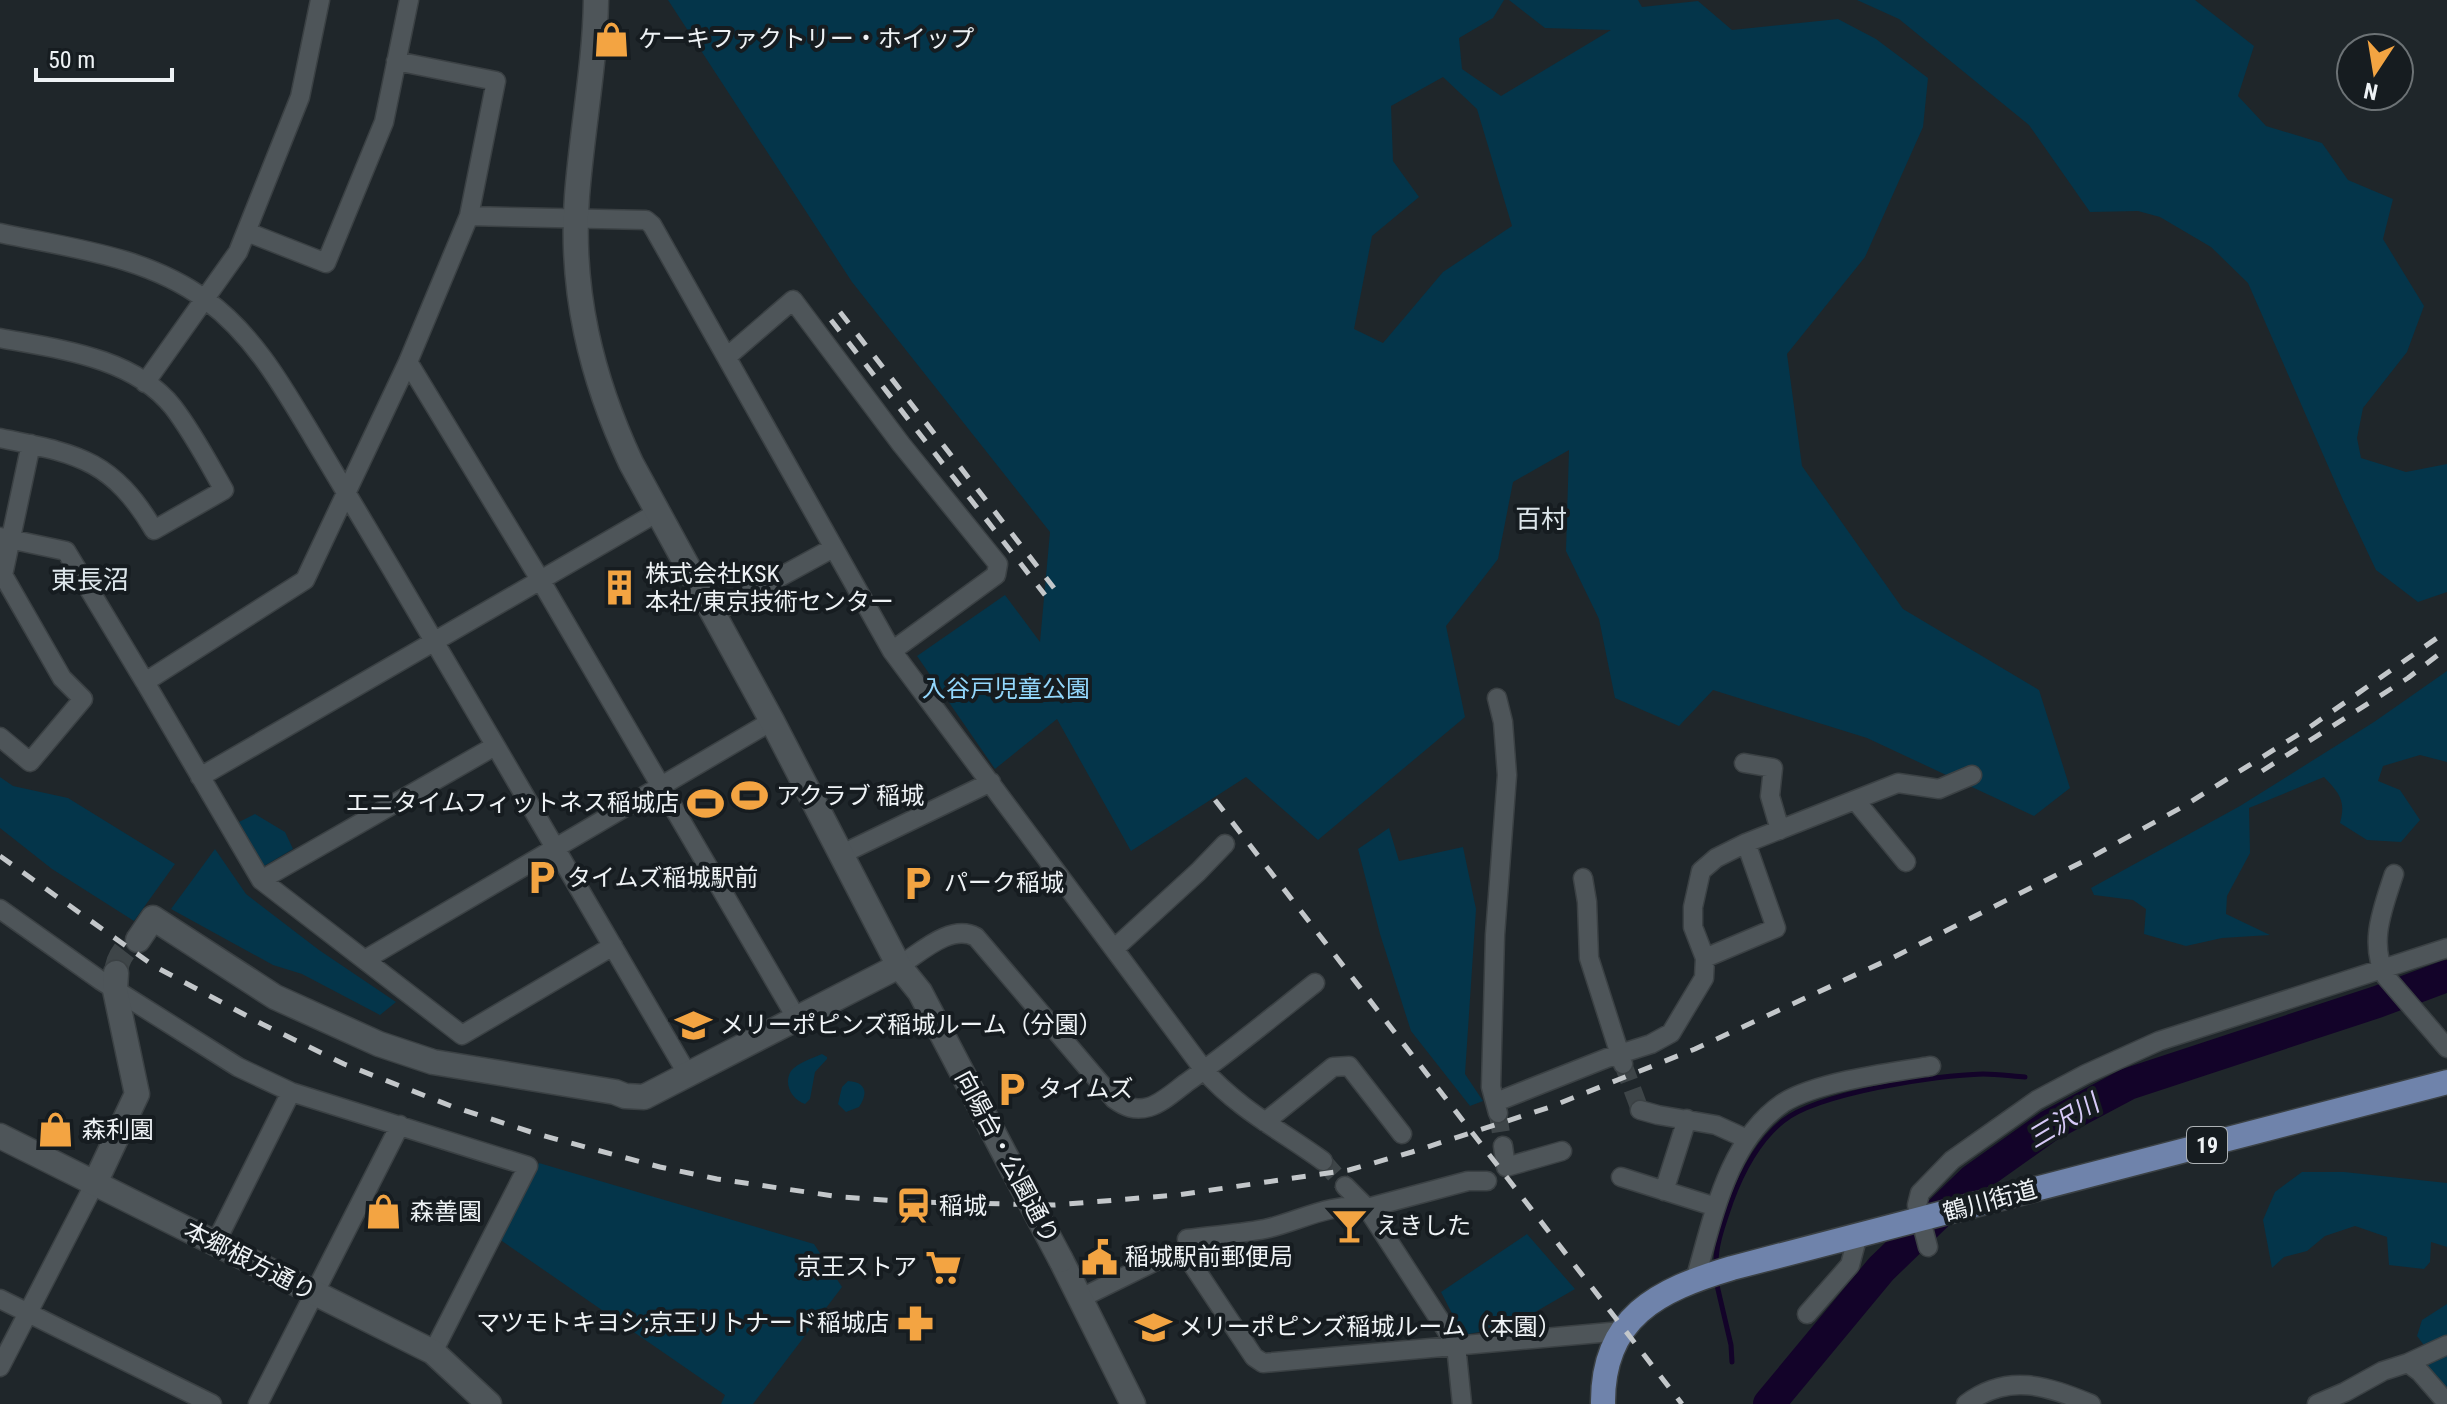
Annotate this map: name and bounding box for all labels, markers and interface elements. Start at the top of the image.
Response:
shop icon: ケーキファクトリー・ホイップ [593,20,631,58]
place label: ケーキファクトリー・ホイップ [638,25,974,53]
scale bar [36,32,172,82]
north arrow [2335,32,2415,112]
text: 50 m [48,46,95,74]
text: N [2362,77,2380,105]
district label: 百村 [1515,504,1567,534]
place label: 株式会社KSK 本社/東京技術センター [645,560,894,616]
district label: 東長沼 [51,565,129,595]
building icon: 株式会社KSK 本社/東京技術センター [600,569,638,607]
park label: 入谷戸児童公園 [922,675,1090,703]
sports icon: アクラブ 稲城 [731,777,769,815]
place label: アクラブ 稲城 [776,782,924,810]
sports icon: エニタイムフィットネス稲城店 [686,784,724,822]
place label: エニタイムフィットネス稲城店 [345,789,679,817]
parking icon: タイムズ稲城駅前 [522,859,560,897]
place label: タイムズ稲城駅前 [567,864,759,892]
parking icon: パーク稲城 [899,864,937,902]
place label: パーク稲城 [944,869,1064,897]
school or university icon: メリーポピンズ稲城ルーム（分園） [675,1006,713,1044]
place label: メリーポピンズ稲城ルーム（分園） [720,1011,1103,1039]
street label: 向陽台・公園通り [950,1066,1064,1248]
parking icon: タイムズ [993,1070,1031,1108]
place label: タイムズ [1038,1075,1134,1103]
water label: 三沢川 [2022,1087,2107,1154]
shop icon: 森利園 [37,1111,75,1149]
place label: 森利園 [82,1116,154,1144]
road number: 19 [2187,1127,2227,1163]
street label: 鶴川街道 [1940,1175,2040,1227]
station icon: 稲城 [894,1187,932,1225]
place label: 稲城 [939,1192,987,1220]
shop icon: 森善園 [365,1193,403,1231]
place label: 森善園 [410,1198,482,1226]
bar icon: えきした [1331,1207,1369,1245]
place label: えきした [1376,1212,1471,1240]
street label: 本郷根方通り [179,1216,321,1306]
public building icon: 稲城駅前郵便局 [1080,1238,1118,1276]
place label: 稲城駅前郵便局 [1125,1243,1293,1271]
supermarket icon: 京王ストア [924,1248,962,1286]
place label: 京王ストア [797,1253,917,1281]
pharmacy icon: マツモトキヨシ;京王リトナード稲城店 [896,1304,934,1342]
school or university icon: メリーポピンズ稲城ルーム（本園） [1134,1308,1172,1346]
place label: マツモトキヨシ;京王リトナード稲城店 [476,1309,889,1337]
place label: メリーポピンズ稲城ルーム（本園） [1179,1313,1562,1341]

